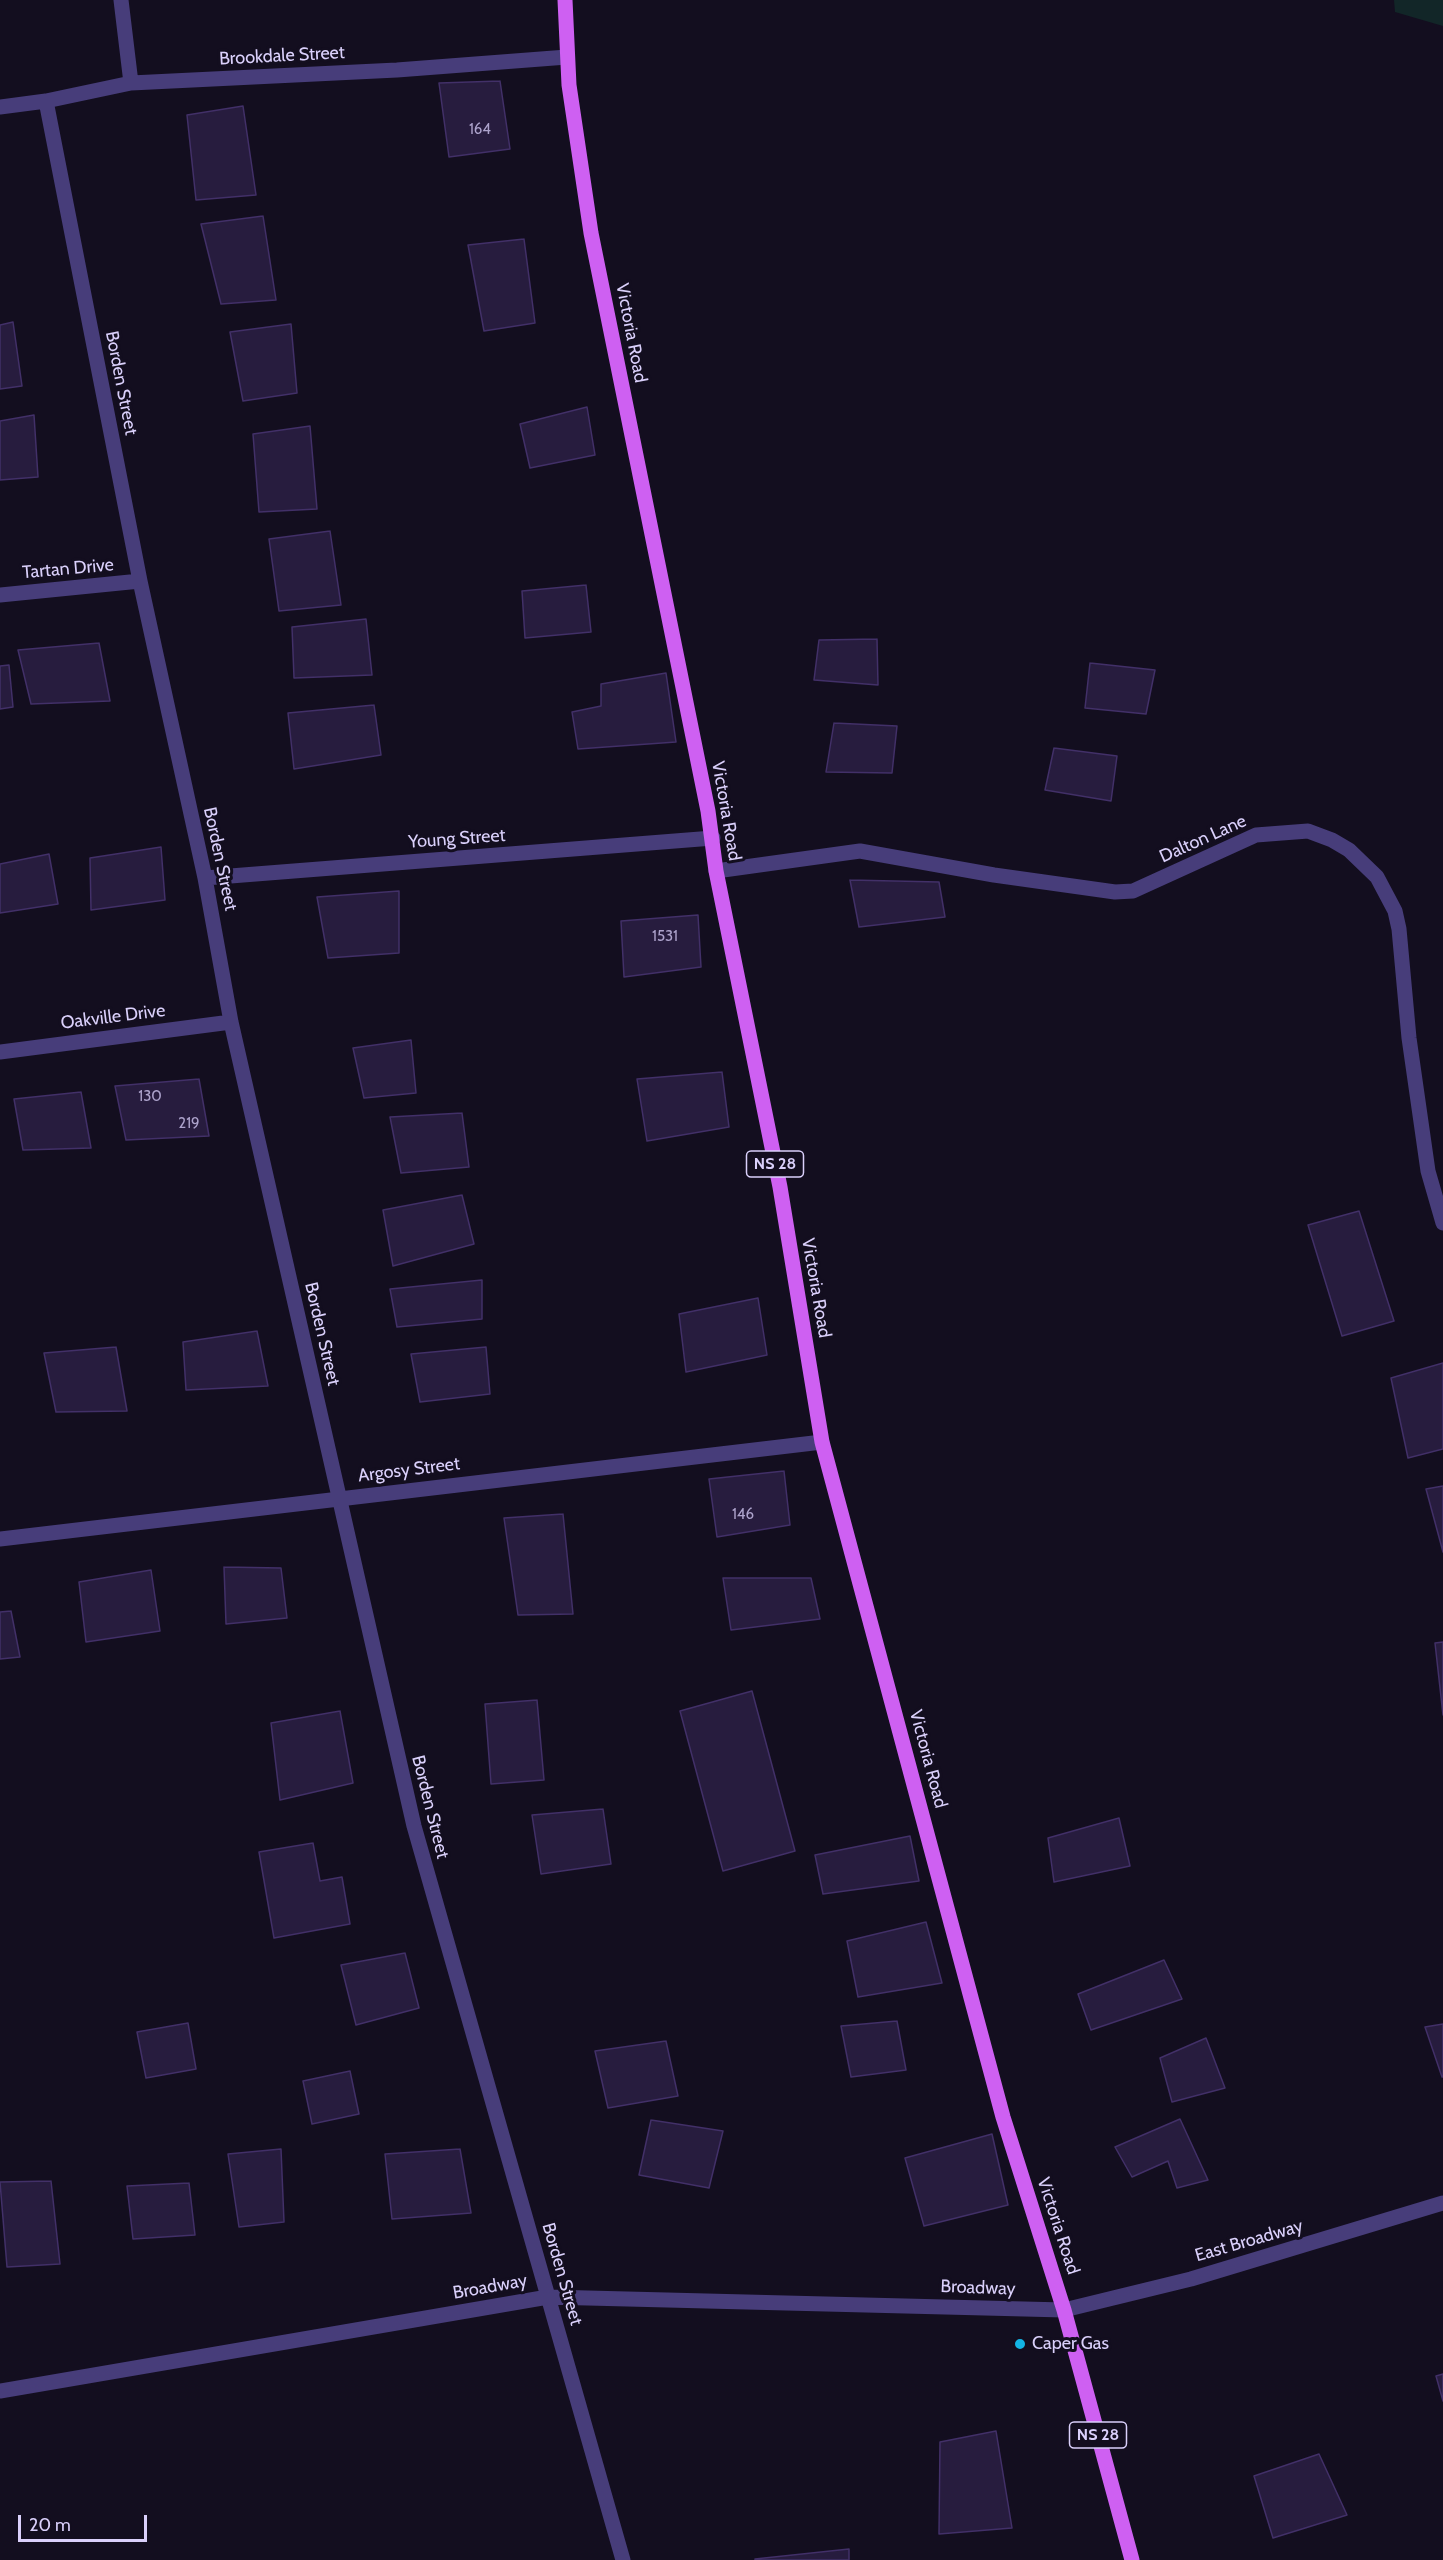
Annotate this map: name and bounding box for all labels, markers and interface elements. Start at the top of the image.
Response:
street label: Brookdale Street [219,42,345,70]
house number: 164 [469,121,491,139]
street label: Victoria Road [611,281,651,385]
street label: Borden Street [100,329,142,437]
street label: Tartan Drive [21,554,115,584]
street label: Victoria Road [707,759,745,863]
street label: Borden Street [198,805,242,913]
street label: Dalton Lane [1156,810,1250,868]
street label: Young Street [408,825,506,853]
house number: 1531 [652,928,678,946]
street label: Oakville Drive [60,1000,166,1034]
house number: 130 [138,1088,162,1106]
house number: 219 [178,1115,200,1133]
road number: NS 28 [746,1151,804,1177]
street label: Victoria Road [797,1236,835,1340]
street label: Borden Street [300,1280,344,1388]
street label: Argosy Street [357,1453,461,1487]
house number: 146 [732,1506,754,1524]
street label: Victoria Road [905,1707,951,1811]
street label: Borden Street [407,1753,453,1861]
street label: Victoria Road [1032,2175,1084,2277]
street label: East Broadway [1193,2215,1305,2267]
street label: Borden Street [537,2220,587,2328]
street label: Broadway [451,2270,529,2304]
street label: Broadway [940,2276,1016,2300]
place label: Caper Gas [1032,2333,1109,2355]
marker: Caper Gas [1013,2337,1027,2351]
road number: NS 28 [1070,2422,1126,2448]
scale bar [21,2503,150,2541]
text: 20 m [29,2514,71,2536]

